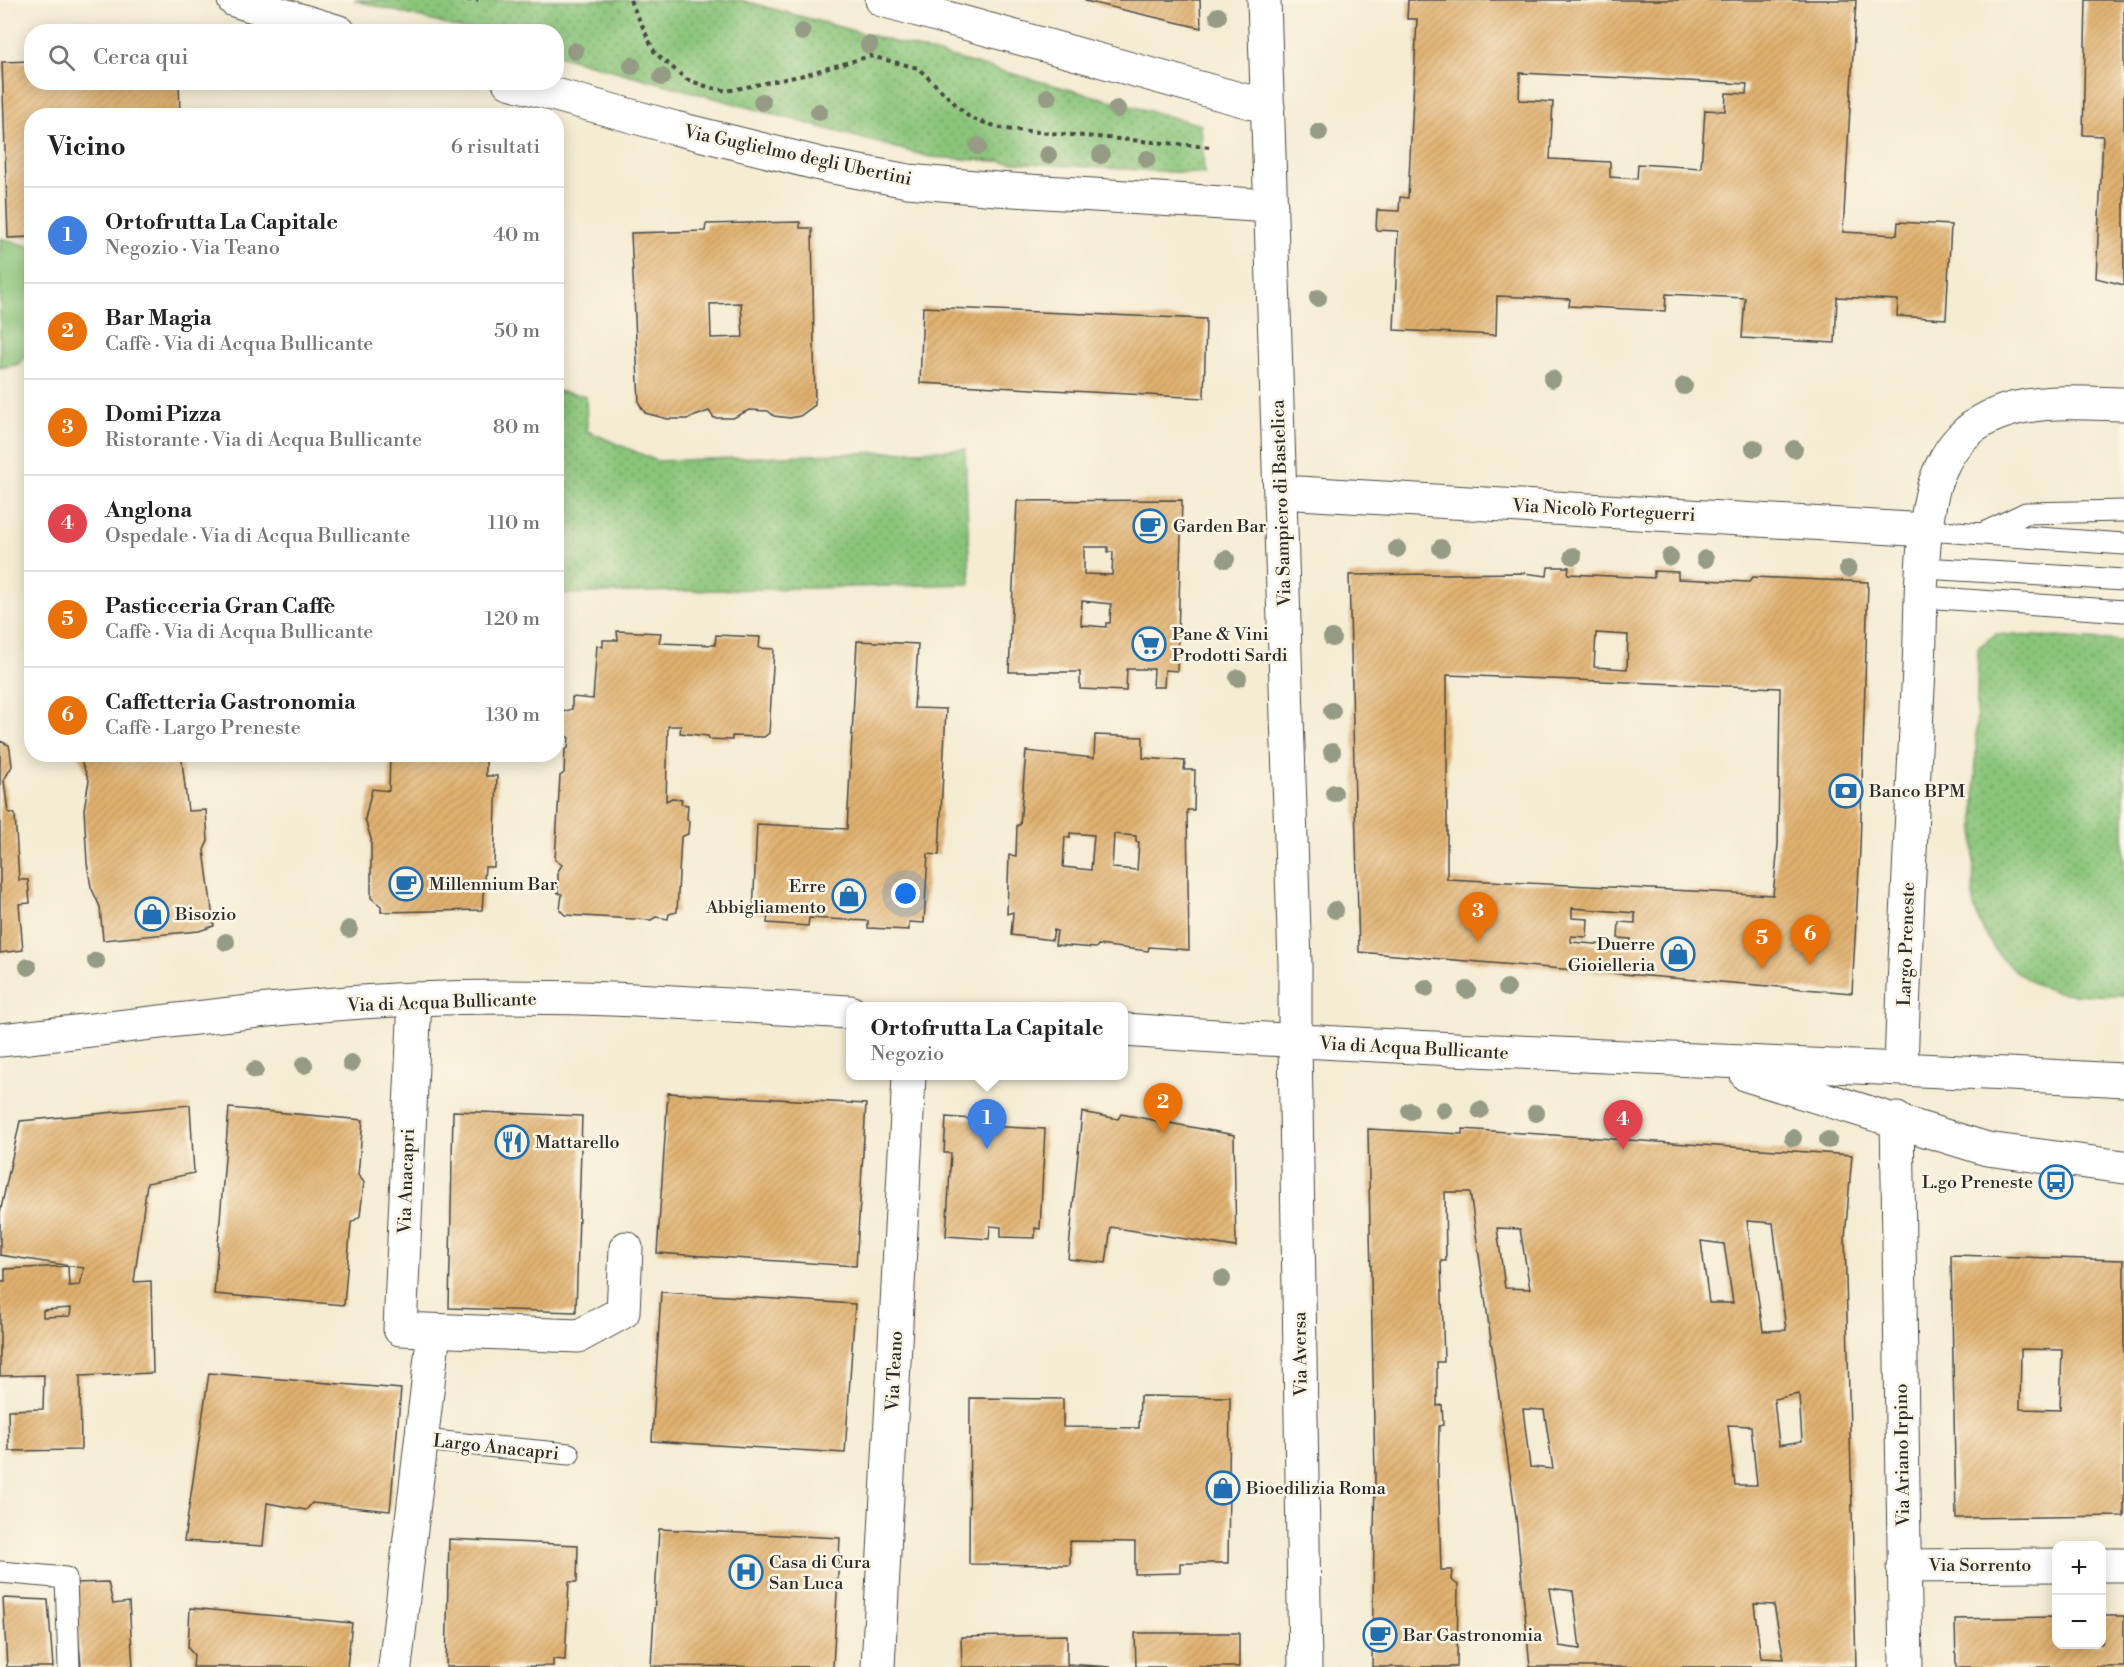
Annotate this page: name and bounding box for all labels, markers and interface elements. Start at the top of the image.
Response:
search box [24,24,564,90]
icon: search [45,41,78,74]
text: Cerca qui [93,44,189,71]
street label: Via Guglielmo degli Ubertini [681,120,914,191]
text: Vicino [48,131,126,163]
text: 6 risultati [451,135,540,160]
text: Ortofrutta La Capitale [105,209,338,236]
text: 1 [63,223,72,248]
text: 40 m [493,223,540,248]
text: Negozio · Via Teano [105,236,280,261]
text: Bar Magia [105,305,212,332]
text: 2 [61,319,74,344]
text: 50 m [494,319,540,344]
text: Caffè · Via di Acqua Bullicante [105,332,373,357]
street label: Via Sampiero di Bastelica [1266,398,1297,608]
text: Domi Pizza [105,401,221,428]
text: 3 [61,415,74,440]
text: 80 m [493,415,540,440]
text: Ristorante · Via di Acqua Bullicante [105,428,422,453]
street label: Via Nicolò Forteguerri [1511,494,1696,527]
text: Anglona [105,497,192,524]
cafe icon: Garden Bar [1132,508,1168,544]
text: 4 [61,511,74,536]
text: 110 m [488,511,540,536]
place label: Garden Bar [1173,515,1267,538]
text: Ospedale · Via di Acqua Bullicante [105,524,411,549]
text: Pasticceria Gran Caffè [105,593,335,620]
text: 5 [61,607,74,632]
text: 120 m [485,607,540,632]
text: Caffè · Via di Acqua Bullicante [105,620,373,645]
place label: Pane & Vini Prodotti Sardi [1172,623,1288,667]
supermarket icon: Pane & Vini Prodotti Sardi [1131,626,1167,662]
text: Caffetteria Gastronomia [105,689,356,716]
text: 6 [61,703,74,728]
text: 130 m [485,703,540,728]
text: Caffè · Largo Preneste [105,716,301,741]
bank icon: Banco BPM [1828,773,1864,809]
place label: Banco BPM [1868,780,1965,803]
cafe icon: Millennium Bar [388,866,424,902]
place label: Millennium Bar [429,873,557,896]
place label: Erre Abbigliamento [705,875,826,919]
shop icon: Erre Abbigliamento [831,878,867,914]
your location [891,879,920,908]
street label: Largo Preneste [1893,882,1920,1006]
pin: 3 [1458,892,1498,942]
shop icon: Bisozio [134,896,170,932]
place label: Bisozio [174,903,236,926]
pin: 6 [1790,916,1830,965]
pin: 5 [1742,920,1782,969]
place label: Duerre Gioielleria [1568,933,1656,977]
shop icon: Duerre Gioielleria [1660,936,1696,972]
street label: Via di Acqua Bullicante [346,988,537,1017]
popup [846,1002,1128,1080]
text: Ortofrutta La Capitale [870,1015,1104,1042]
street label: Via di Acqua Bullicante [1318,1032,1509,1065]
text: Negozio [870,1042,944,1067]
pin: 2 [1144,1084,1182,1133]
pin: 1 [968,1100,1006,1149]
pin: 4 [1604,1100,1642,1150]
restaurant icon: Mattarello [494,1124,530,1160]
street label: Via Anacapri [393,1128,420,1235]
place label: Mattarello [535,1131,620,1154]
bus stop icon: L.go Preneste [2038,1164,2074,1200]
place label: L.go Preneste [1922,1171,2033,1194]
street label: Via Aversa [1288,1311,1313,1397]
street label: Via Teano [881,1330,908,1413]
street label: Via Ariano Irpino [1890,1383,1915,1528]
street label: Largo Anacapri [432,1429,560,1466]
shop icon: Bioedilizia Roma [1205,1470,1241,1506]
place label: Bioedilizia Roma [1245,1477,1387,1500]
map controls [2052,1541,2106,1649]
button: + [2052,1541,2106,1595]
place label: Casa di Cura San Luca [769,1551,871,1595]
hospital icon: Casa di Cura San Luca [728,1554,764,1590]
street label: Via Sorrento [1928,1554,2031,1577]
button: − [2052,1595,2106,1649]
cafe icon: Bar Gastronomia [1362,1617,1398,1653]
place label: Bar Gastronomia [1402,1624,1543,1647]

